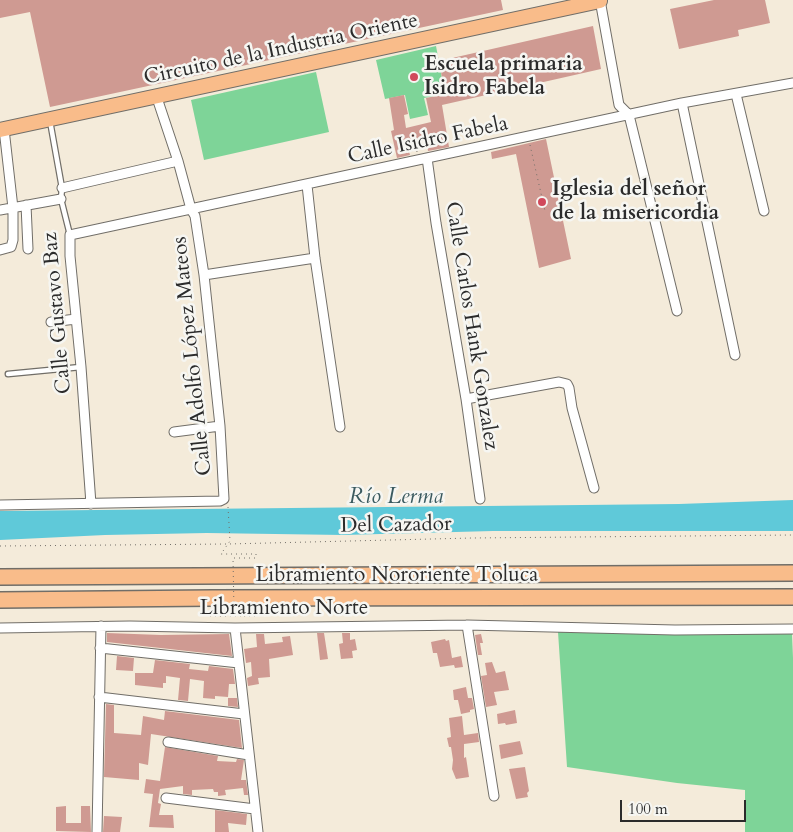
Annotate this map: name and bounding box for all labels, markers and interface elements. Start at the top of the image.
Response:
street label: Circuito de la Industria Oriente [142,9,420,91]
place label: Escuela primaria Isidro Fabela [424,52,583,102]
marker: Escuela primaria Isidro Fabela [408,71,420,83]
street label: Calle Isidro Fabela [346,112,510,170]
place label: Iglesia del señor de la misericordia [552,177,719,227]
marker: Iglesia del señor de la misericordia [536,196,548,208]
street label: Calle Carlos Hank Gonzalez [439,200,503,452]
street label: Calle Gustavo Baz [38,231,78,395]
street label: Calle Adolfo López Mateos [168,235,218,477]
water label: Río Lerma [349,485,443,511]
street label: Del Cazador [340,512,452,540]
street label: Libramiento Nororiente Toluca [256,563,538,589]
street label: Libramiento Norte [200,596,368,622]
scale bar [623,790,749,822]
text: 100 m [628,799,668,819]

